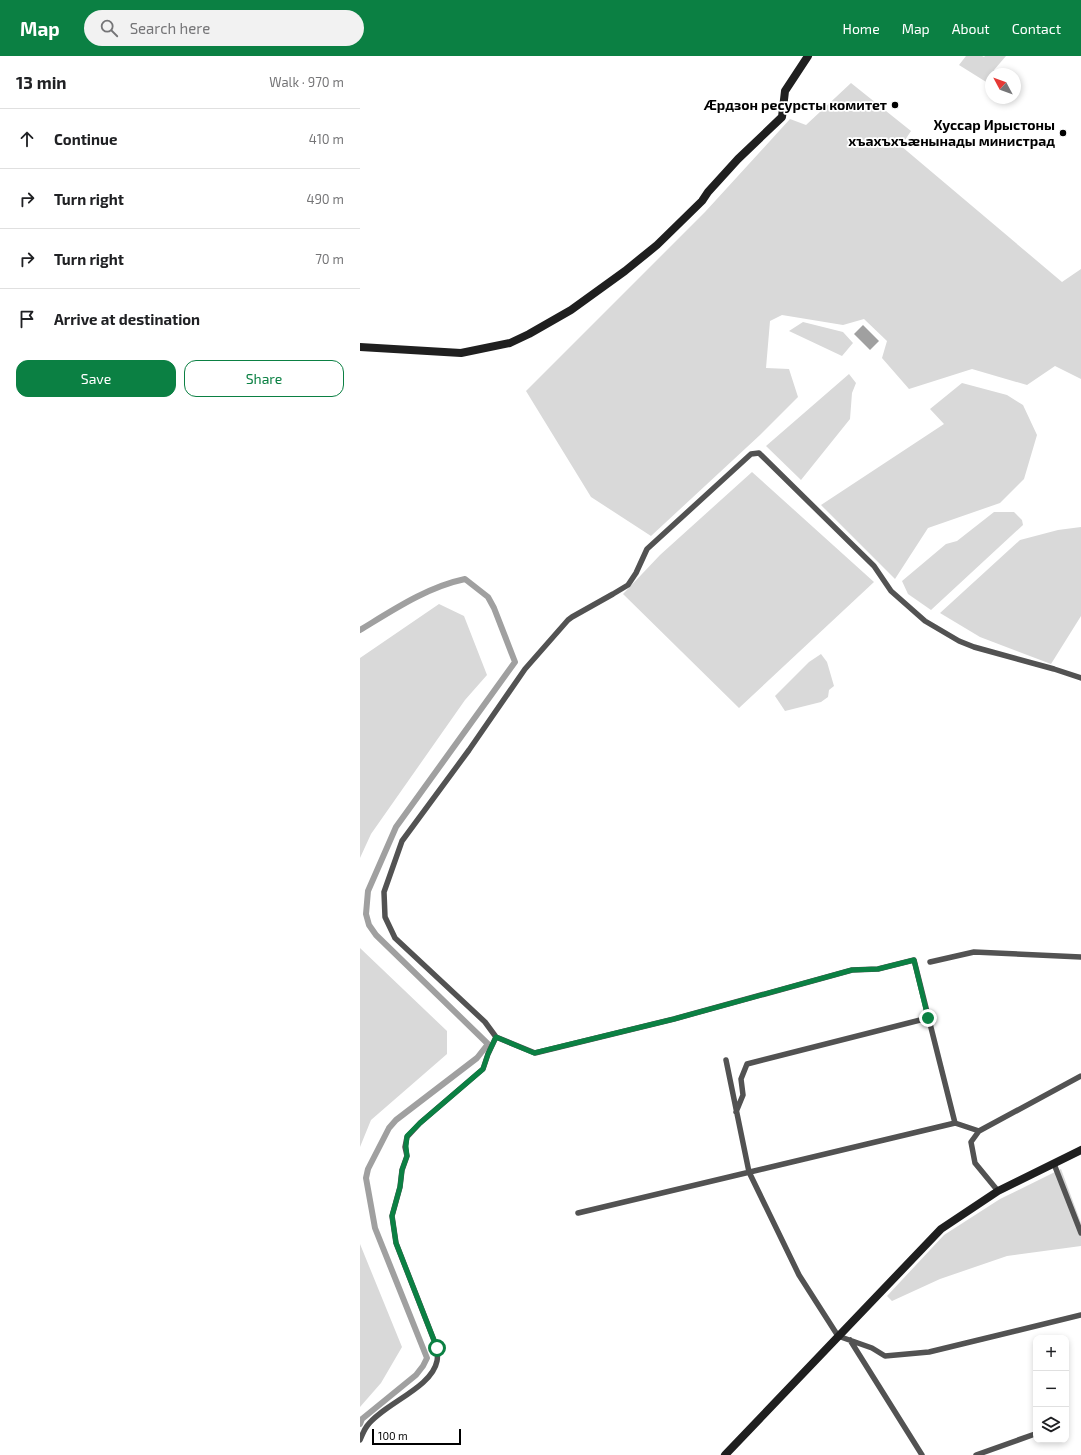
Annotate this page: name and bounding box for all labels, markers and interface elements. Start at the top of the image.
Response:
search box [84,10,364,46]
text: Map [20,17,60,40]
icon: search [98,17,120,39]
text: Search here [130,19,210,37]
text: Home [843,20,880,37]
text: Map [902,20,930,37]
text: About [952,20,990,37]
text: Contact [1012,20,1061,37]
north arrow [985,68,1021,104]
text: 13 min [16,72,67,92]
text: Walk · 970 m [269,74,344,90]
place label: Æрдзон ресурсты комитет [703,96,887,113]
marker: Æрдзон ресурсты комитет [890,100,900,110]
place label: Хуссар Ирыстоны хъахъхъæнынады министрад [848,116,1055,149]
icon: ahead [16,128,38,150]
marker: Хуссар Ирыстоны хъахъхъæнынады министрад [1058,128,1068,138]
text: Continue [54,130,117,148]
text: 410 m [309,131,344,147]
icon: right [16,188,38,210]
text: Turn right [54,190,124,208]
text: 490 m [306,191,344,207]
icon: right [16,248,38,270]
text: Turn right [54,250,124,268]
text: 70 m [315,251,344,267]
icon: arrive [16,308,38,330]
text: Arrive at destination [54,310,200,328]
button: Save [16,360,176,397]
button: Share [184,360,344,397]
route end [919,1009,937,1027]
map controls [1033,1335,1069,1443]
button: + [1033,1335,1069,1371]
route start [428,1339,446,1357]
button: − [1033,1371,1069,1407]
button: layers [1033,1407,1069,1443]
scale bar [372,1427,461,1446]
text: 100 m [378,1429,408,1442]

